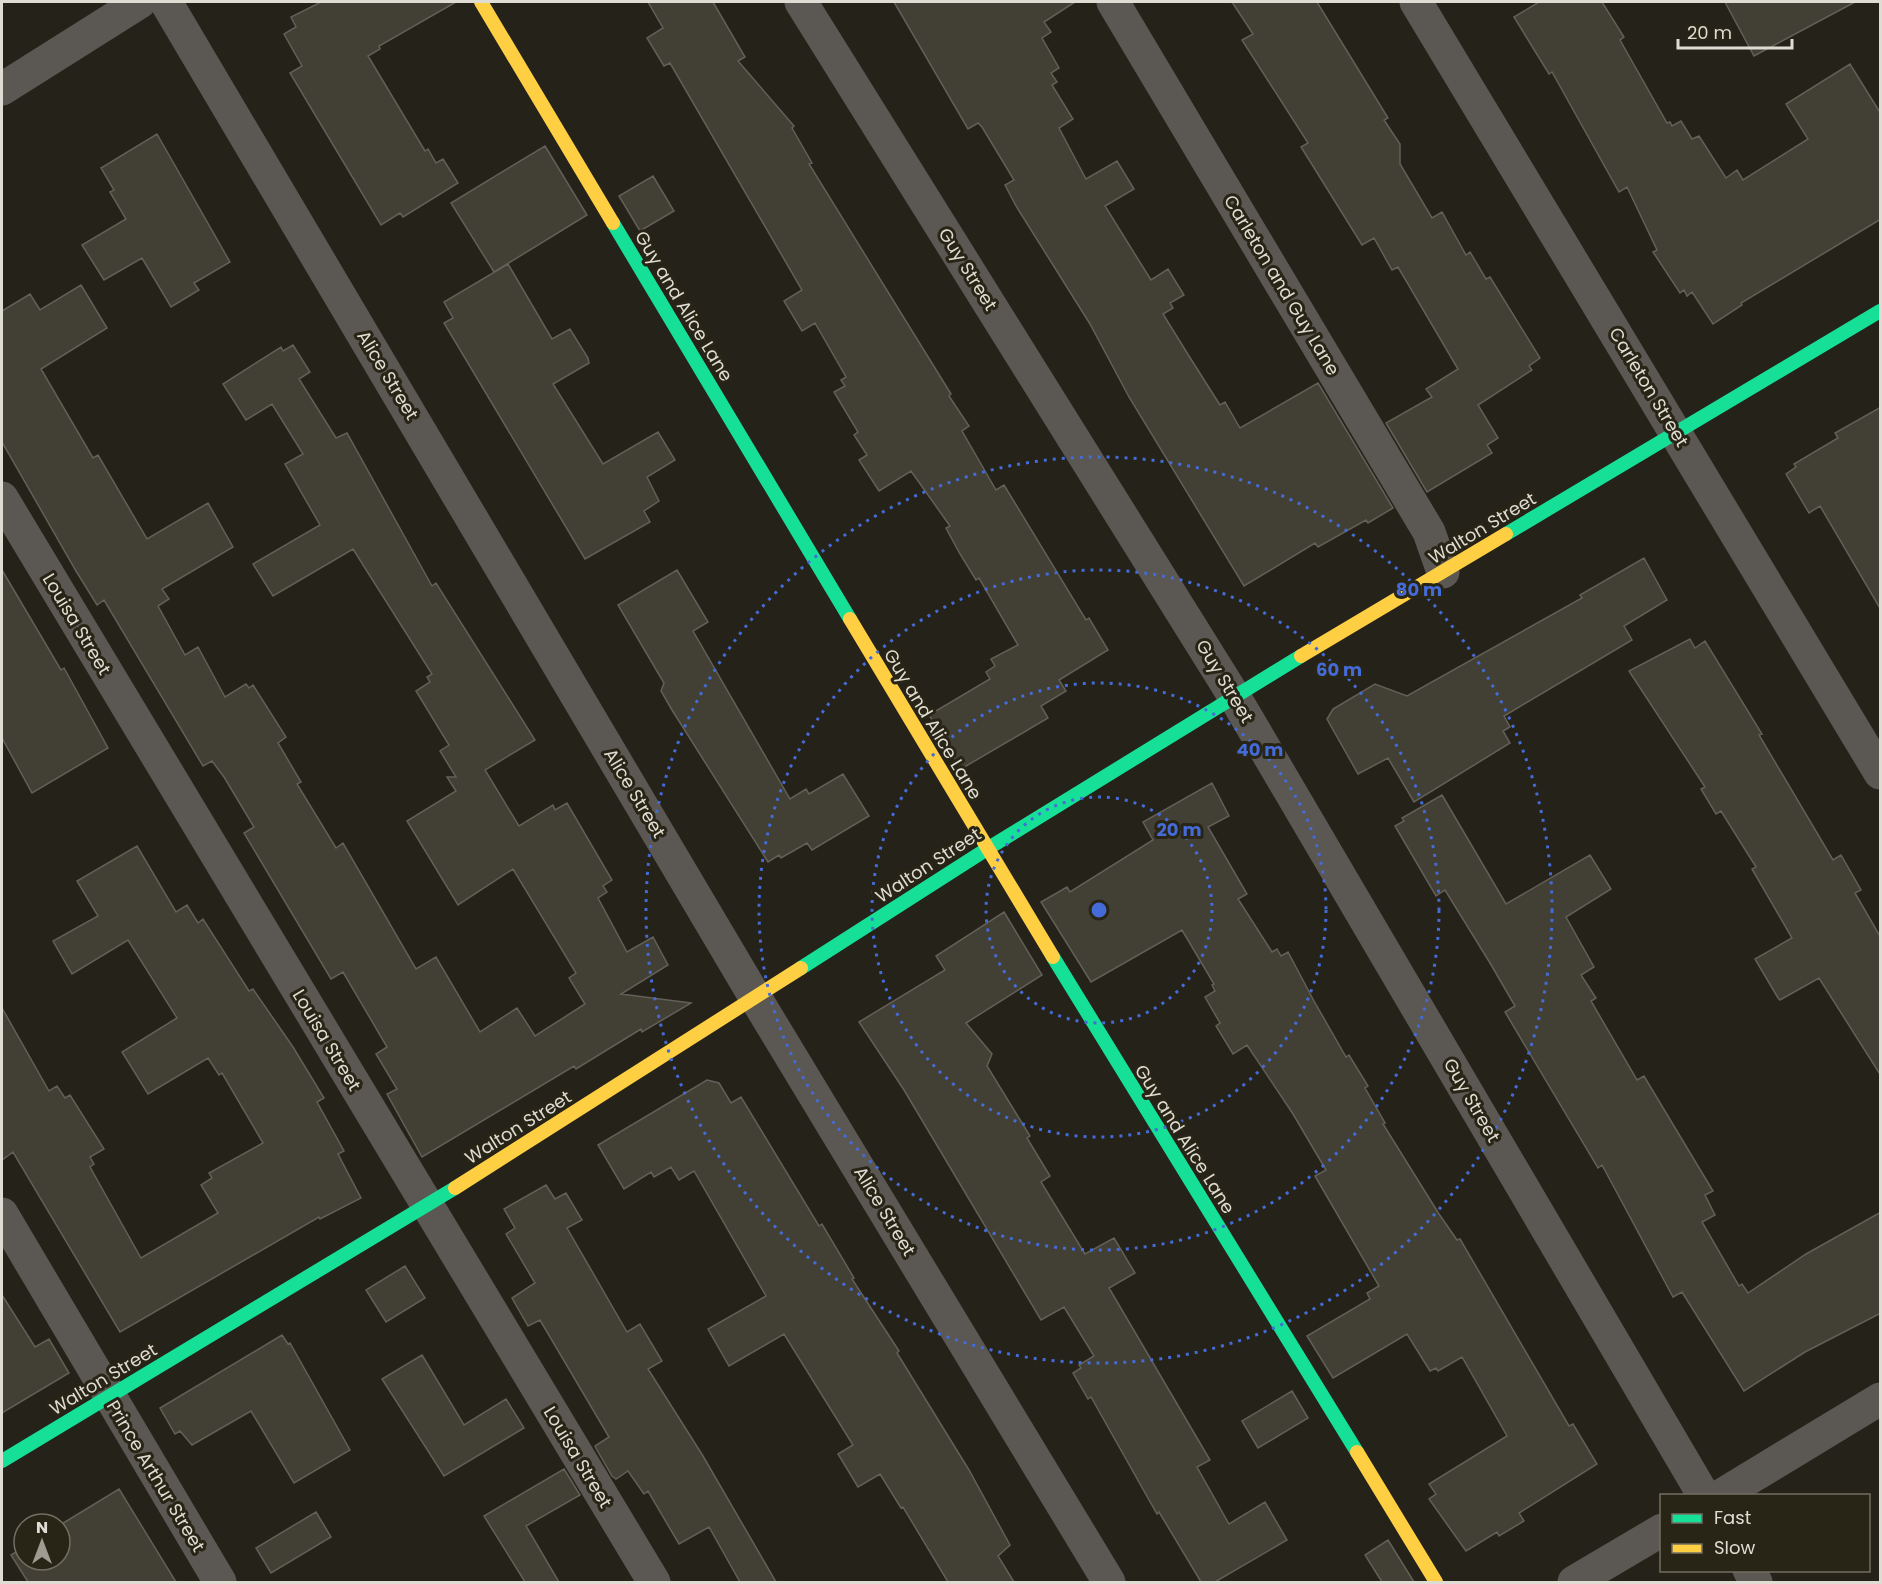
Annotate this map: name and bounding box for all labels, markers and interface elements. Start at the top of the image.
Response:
scale bar [1678,12,1792,50]
text: 20 m [1687,20,1732,45]
street label: Carleton and Guy Lane [1218,190,1346,380]
street label: Guy Street [933,223,1003,315]
street label: Guy and Alice Lane [629,226,739,386]
street label: Carleton Street [1603,323,1695,451]
street label: Alice Street [351,325,425,425]
street label: Walton Street [1424,486,1540,570]
street label: Louisa Street [37,569,117,679]
text: 80 m [1396,577,1442,602]
street label: Guy Street [1190,635,1260,727]
street label: Guy and Alice Lane [878,644,988,804]
text: 60 m [1316,657,1362,682]
text: 40 m [1237,737,1283,762]
street label: Alice Street [598,743,672,843]
text: 20 m [1157,817,1201,842]
street label: Walton Street [870,821,986,909]
centre of rings [1089,900,1109,920]
street label: Louisa Street [287,985,367,1095]
street label: Guy Street [1438,1053,1506,1147]
street label: Guy and Alice Lane [1129,1060,1241,1218]
street label: Walton Street [460,1084,576,1170]
street label: Alice Street [848,1161,922,1261]
street label: Walton Street [45,1337,161,1421]
street label: Prince Arthur Street [101,1396,211,1556]
street label: Louisa Street [538,1402,618,1512]
legend [1660,1494,1870,1572]
text: Fast [1714,1505,1751,1530]
north arrow [12,1512,72,1572]
text: N [36,1516,48,1539]
text: Slow [1714,1535,1756,1560]

